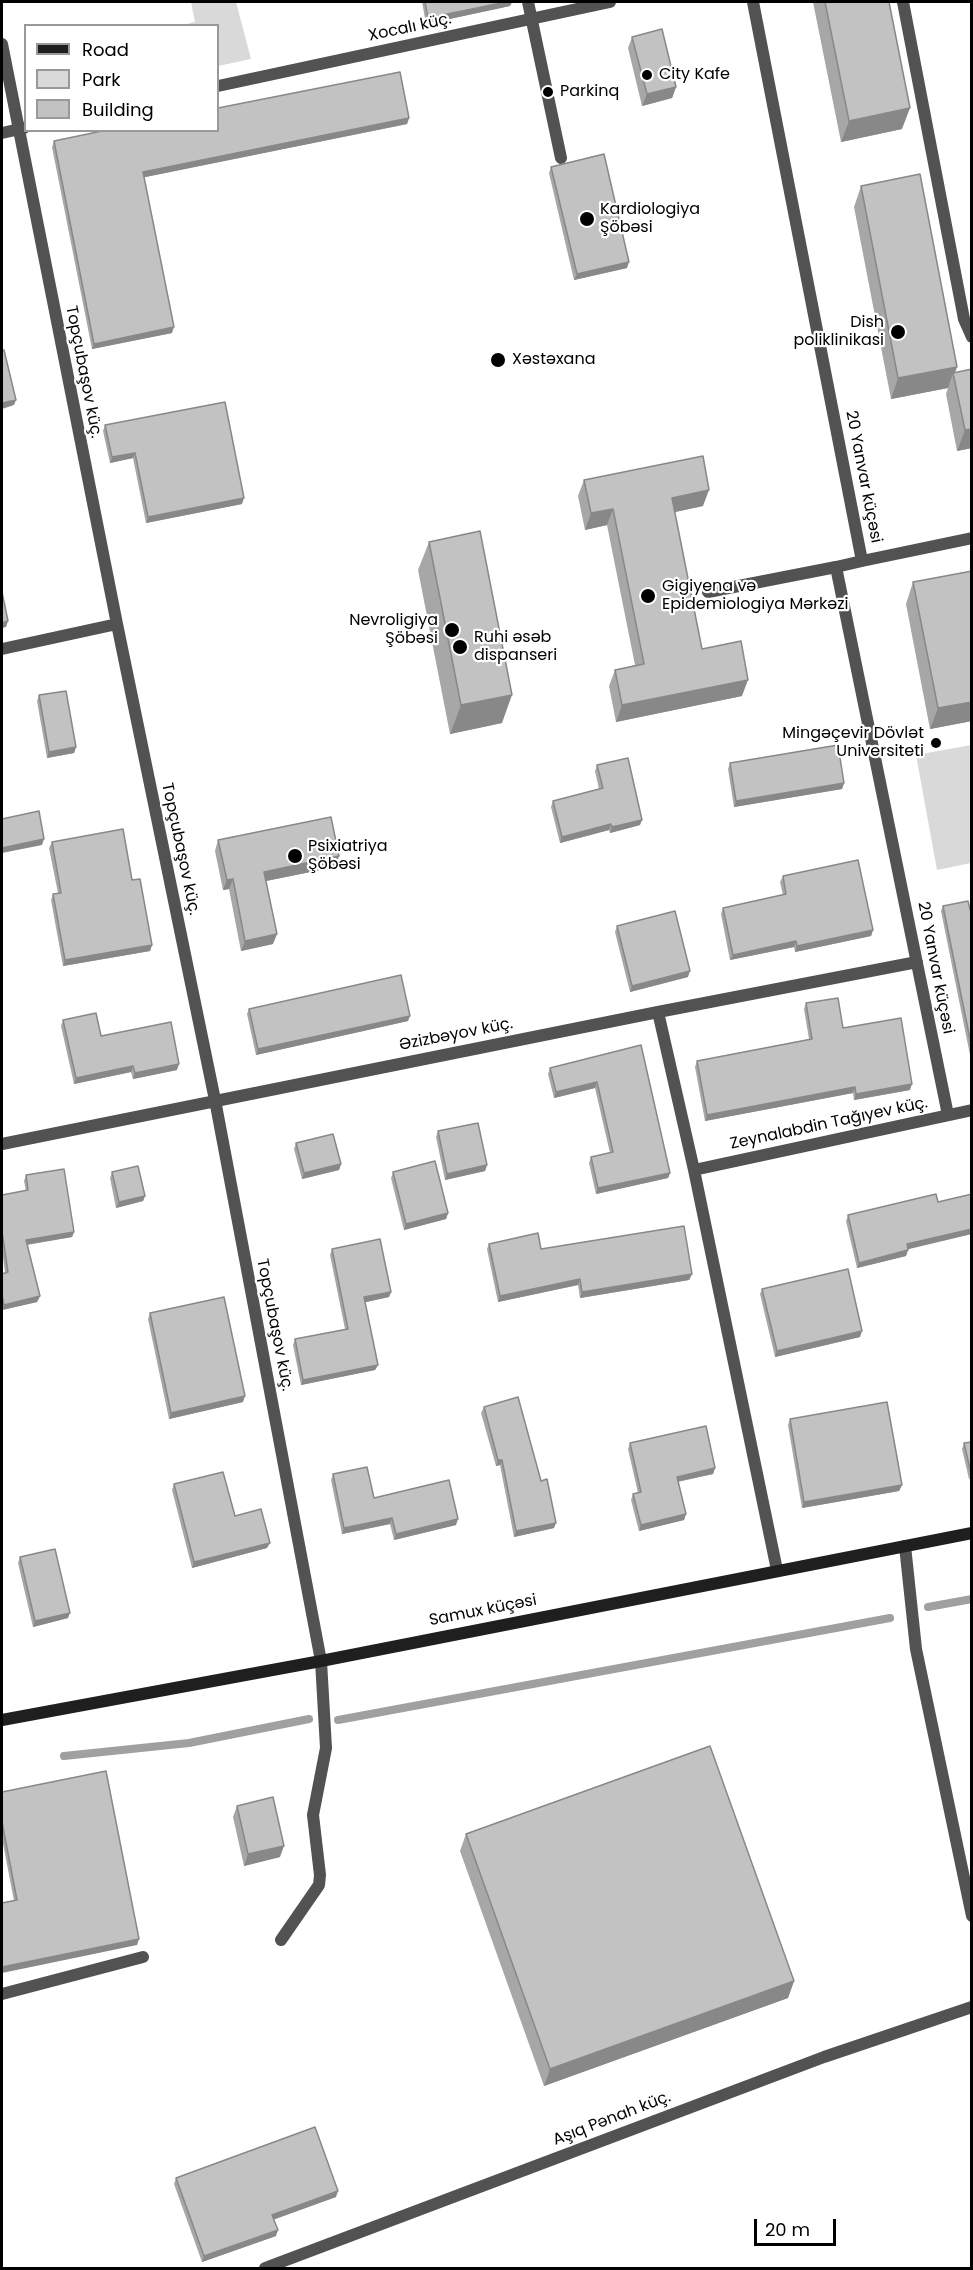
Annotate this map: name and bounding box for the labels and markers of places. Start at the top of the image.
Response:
place label: City Kafe [659,65,730,85]
marker: City Kafe [640,68,654,82]
place label: Parkinq [560,82,619,102]
marker: Parkinq [541,85,555,99]
place label: Kardiologiya Şöbəsi [600,200,700,238]
marker: Kardiologiya Şöbəsi [578,210,596,228]
place label: Dish poliklinikasi [793,313,884,351]
marker: Dish poliklinikasi [889,323,907,341]
place label: Xəstəxana [512,350,595,370]
marker: Xəstəxana [489,351,507,369]
place label: Gigiyena və Epidemiologiya Mərkəzi [662,577,848,615]
marker: Gigiyena və Epidemiologiya Mərkəzi [639,587,657,605]
place label: Nevroligiya Şöbəsi [349,611,438,649]
marker: Nevroligiya Şöbəsi [443,621,461,639]
place label: Ruhi əsəb dispanseri [474,628,557,666]
marker: Ruhi əsəb dispanseri [451,638,469,656]
place label: Mingəçevir Dövlət Universiteti [782,724,924,762]
marker: Mingəçevir Dövlət Universiteti [929,736,943,750]
place label: Psixiatriya Şöbəsi [308,837,388,875]
marker: Psixiatriya Şöbəsi [286,847,304,865]

